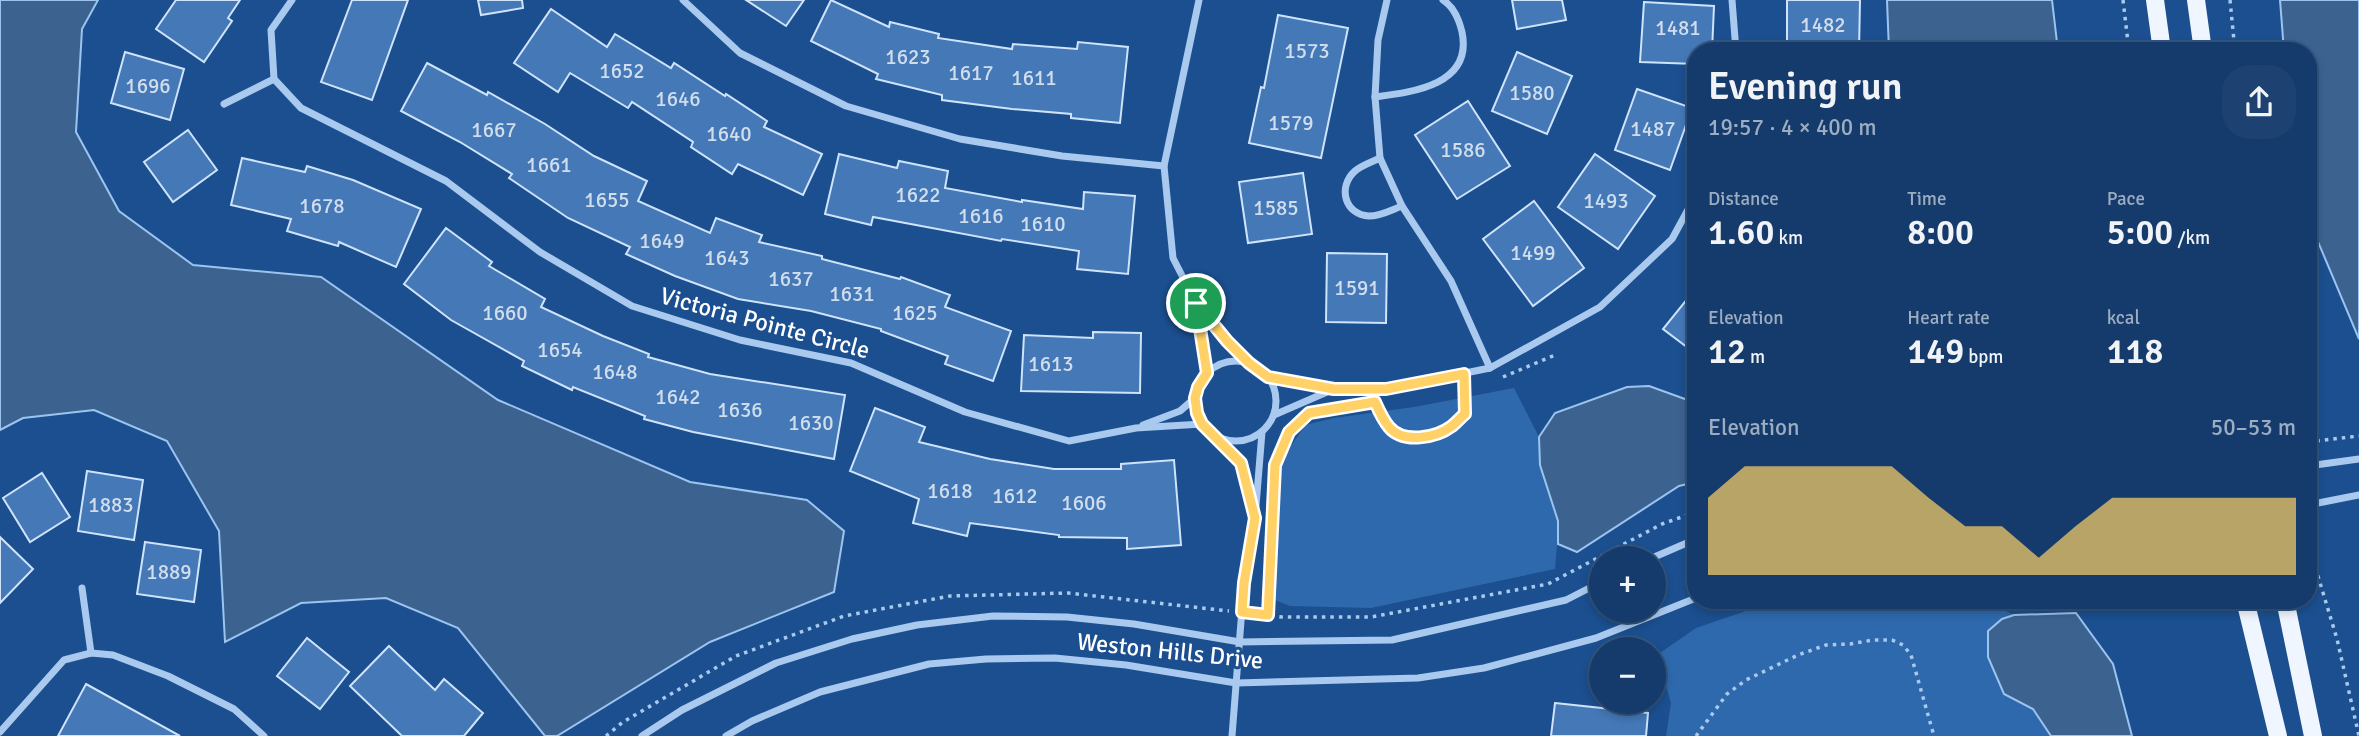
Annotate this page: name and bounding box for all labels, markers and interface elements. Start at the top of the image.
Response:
house number: 1482 [1800,12,1846,38]
house number: 1481 [1655,15,1701,41]
house number: 1573 [1284,38,1330,64]
house number: 1623 [885,44,931,70]
house number: 1652 [599,58,645,84]
house number: 1617 [948,60,994,86]
text: Evening run [1708,63,1902,110]
house number: 1611 [1011,65,1057,91]
button: share [2222,65,2296,139]
house number: 1696 [125,73,171,99]
house number: 1580 [1509,80,1555,106]
house number: 1646 [655,86,701,112]
house number: 1579 [1268,110,1314,136]
text: 19:57 · 4 × 400 m [1708,113,1877,142]
house number: 1487 [1630,116,1676,142]
house number: 1667 [471,117,517,143]
house number: 1640 [706,121,752,147]
house number: 1586 [1440,137,1486,163]
house number: 1661 [526,152,572,178]
house number: 1622 [895,182,941,208]
house number: 1655 [584,187,630,213]
text: Distance [1708,187,1779,211]
text: Time [1907,187,1946,211]
text: Pace [2107,187,2145,211]
house number: 1493 [1583,188,1629,214]
house number: 1678 [299,193,345,219]
house number: 1585 [1253,195,1299,221]
house number: 1616 [958,203,1004,229]
house number: 1610 [1020,211,1066,237]
text: 1.60 [1708,211,1774,254]
text: 8:00 [1907,211,1974,254]
text: 5:00 [2107,211,2173,254]
text: km [1774,226,1803,250]
text: /km [2173,226,2210,250]
house number: 1649 [639,228,685,254]
house number: 1499 [1510,240,1556,266]
house number: 1643 [704,245,750,271]
house number: 1637 [768,266,814,292]
pin [1166,273,1226,333]
house number: 1591 [1334,275,1380,301]
street label: Victoria Pointe Circle [657,281,873,365]
house number: 1631 [829,281,875,307]
icon: arrive [1177,284,1215,322]
house number: 1660 [482,300,528,326]
house number: 1625 [892,300,938,326]
text: Elevation [1708,306,1784,330]
text: Heart rate [1907,306,1990,330]
text: kcal [2107,306,2140,330]
text: 12 [1708,330,1746,373]
text: 149 [1907,330,1964,373]
text: 118 [2107,330,2163,373]
house number: 1654 [537,337,583,363]
text: m [1746,345,1765,369]
text: bpm [1964,345,2003,369]
house number: 1613 [1028,351,1074,377]
house number: 1648 [592,359,638,385]
house number: 1642 [655,384,701,410]
house number: 1636 [717,397,763,423]
house number: 1630 [788,410,834,436]
text: Elevation [1708,413,1800,442]
text: 50–53 m [2211,413,2296,442]
house number: 1618 [927,478,973,504]
house number: 1612 [992,483,1038,509]
house number: 1606 [1061,490,1107,516]
house number: 1883 [88,492,134,518]
map controls [1589,546,1666,714]
button: + [1589,546,1666,623]
house number: 1889 [146,559,192,585]
street label: Weston Hills Drive [1075,626,1265,676]
button: − [1589,637,1666,714]

